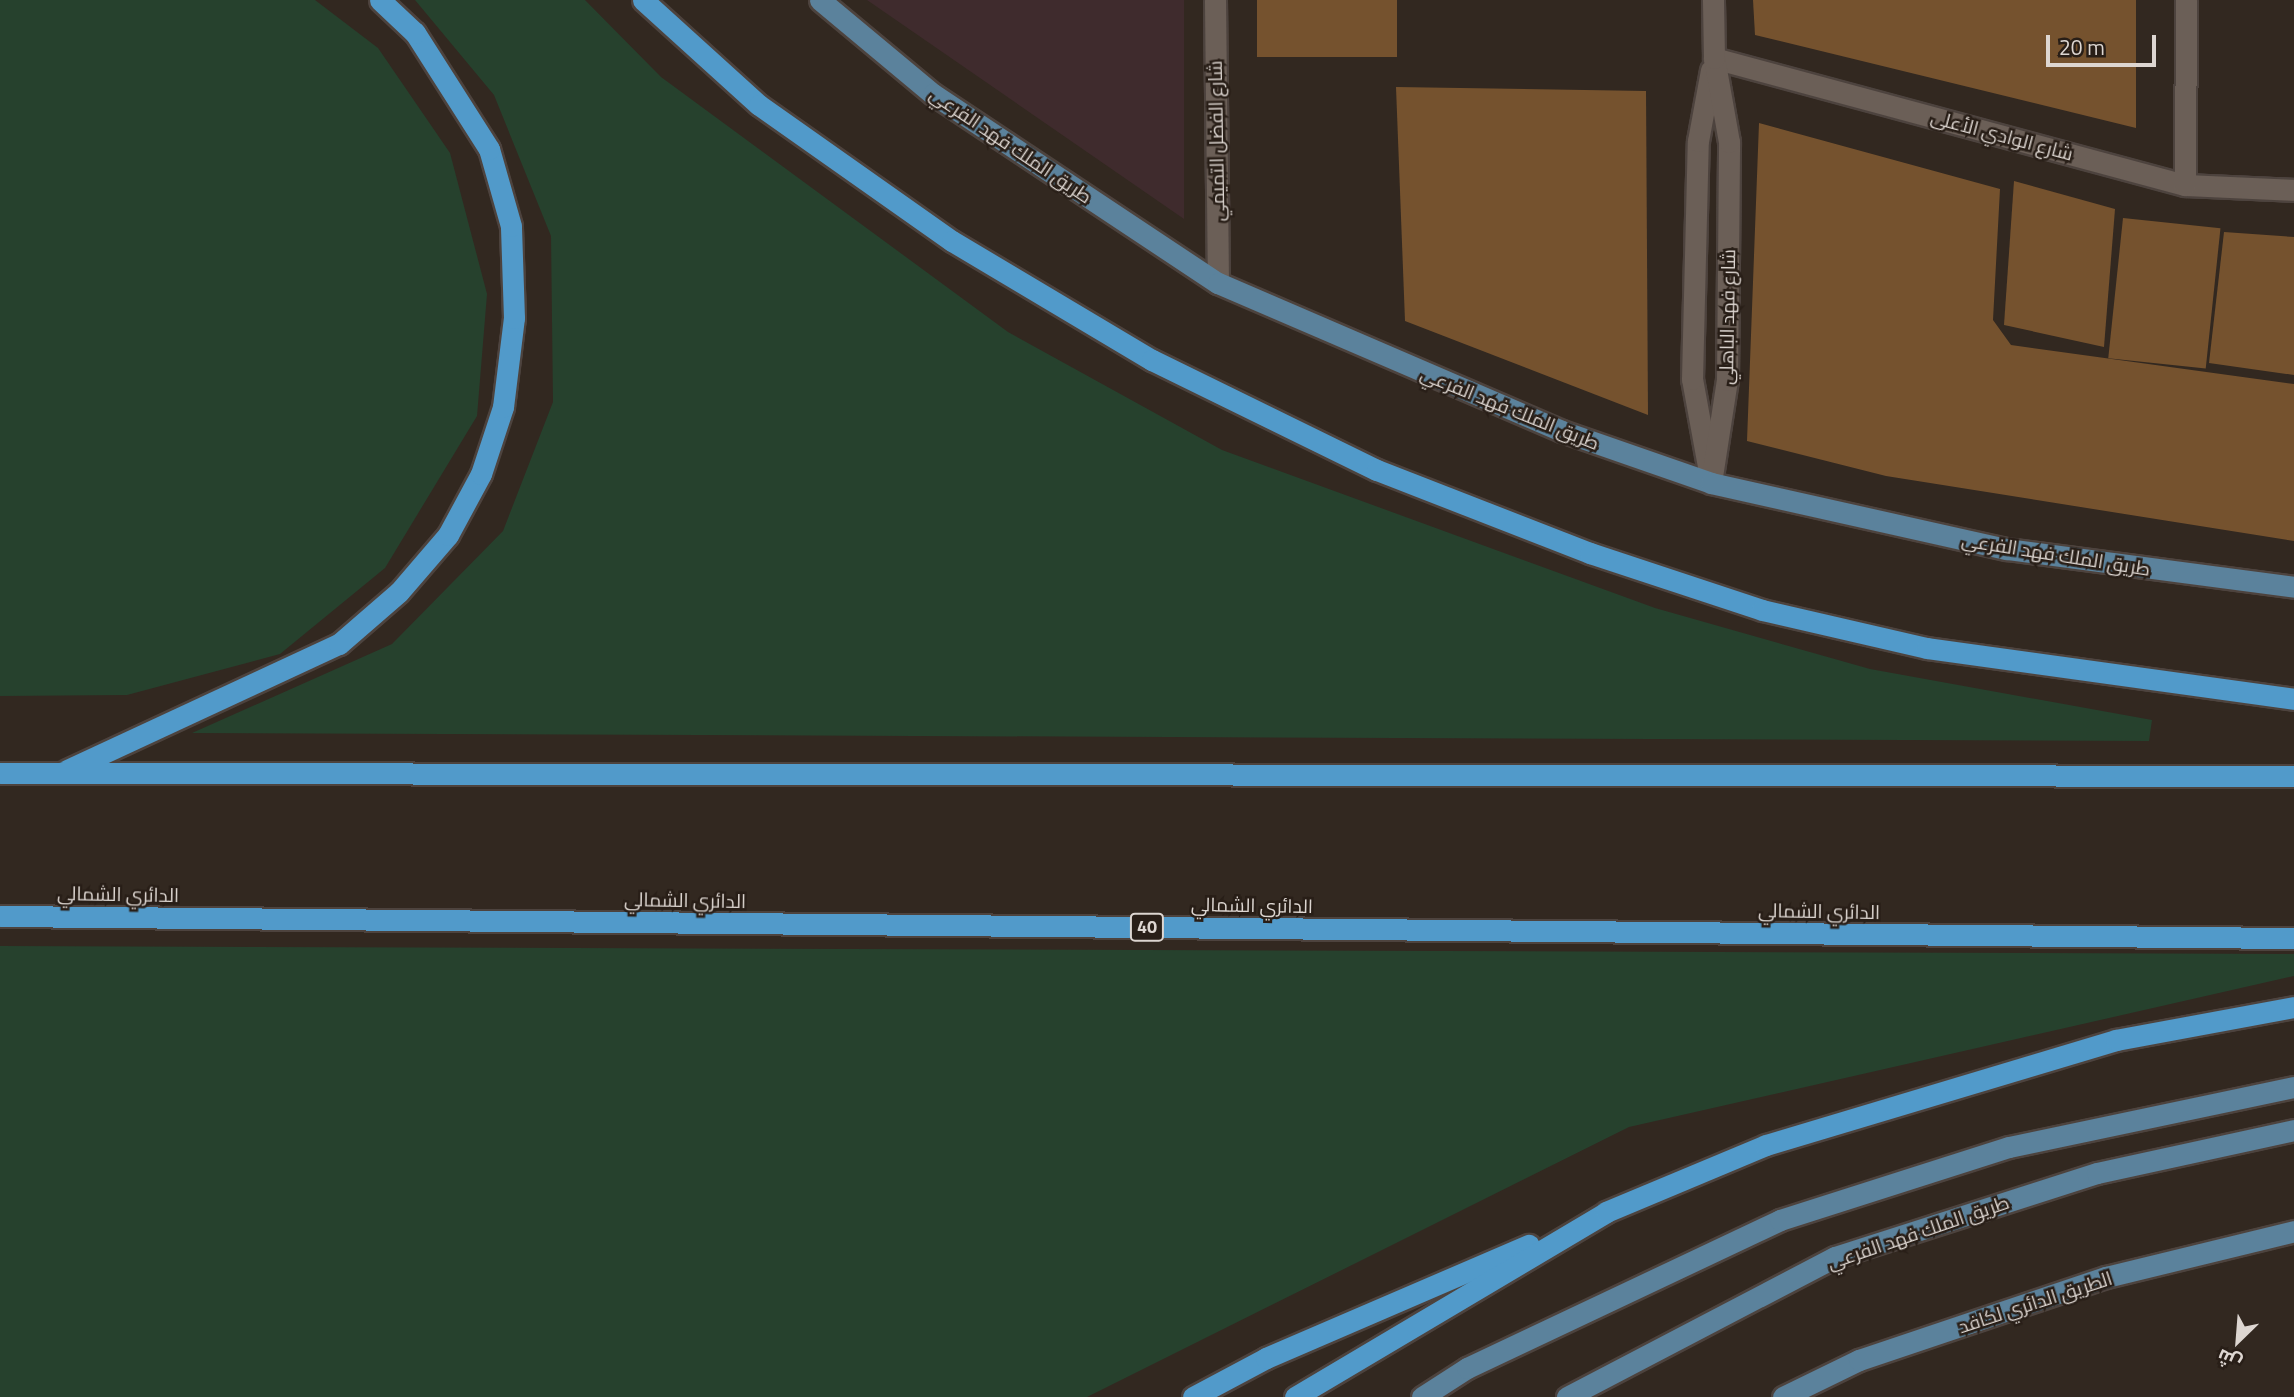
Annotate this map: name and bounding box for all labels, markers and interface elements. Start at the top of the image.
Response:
scale bar [2049,21,2159,65]
text: 20 m [2059,31,2105,63]
street label: شارع الفضل التميمي [1203,60,1229,222]
street label: طريق الملك فهد الفرعي [925,82,1097,208]
street label: شارع الوادي الأعلى [1928,105,2076,165]
street label: شارع فهد الباهلي [1714,249,1740,385]
street label: طريق الملك فهد الفرعي [1417,362,1603,454]
street label: طريق الملك فهد الفرعي [1960,528,2152,580]
street label: الدائري الشمالي [57,882,179,906]
street label: الدائري الشمالي [624,888,746,912]
street label: الدائري الشمالي [1191,893,1313,917]
street label: الدائري الشمالي [1758,899,1880,923]
road number: 40 [1130,912,1164,942]
street label: طريق الملك فهد الفرعي [1824,1190,2012,1274]
street label: الطريق الدائري لكافد [1955,1266,2115,1338]
north arrow [2203,1306,2273,1376]
text: ش [2212,1342,2246,1379]

